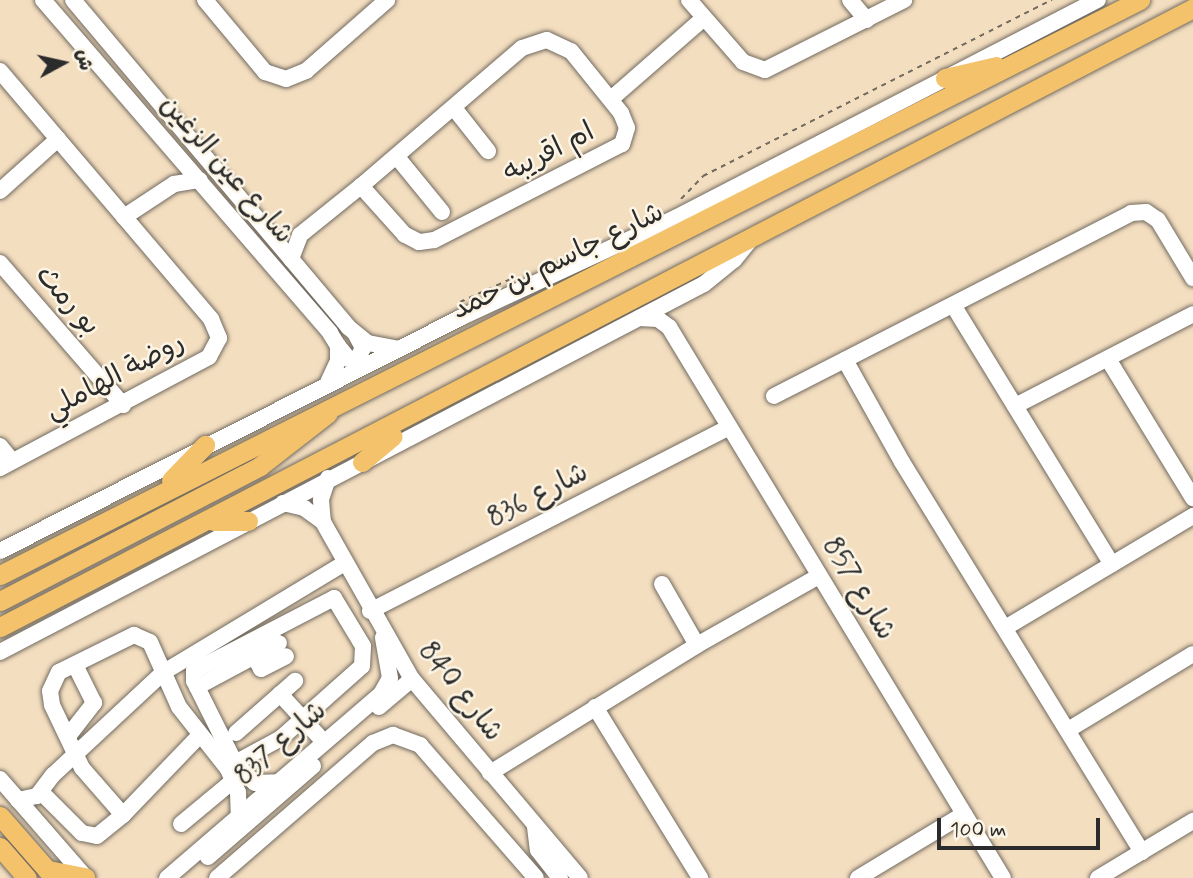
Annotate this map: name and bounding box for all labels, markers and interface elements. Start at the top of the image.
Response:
north arrow [28,28,98,98]
text: ش [70,48,98,72]
street label: شارع عين الزغين [152,89,300,251]
street label: ام اقريبه [498,116,600,190]
street label: شارع جاسم بن حمد [446,196,670,328]
street label: بو رمث [27,259,107,343]
street label: روضة الهاملي [40,326,190,428]
street label: شارع 836 [482,456,594,536]
street label: شارع 857 [814,531,902,647]
street label: شارع 840 [411,635,509,749]
street label: شارع 837 [228,695,334,793]
scale bar [941,804,1104,848]
text: 100 m [950,816,1006,844]

